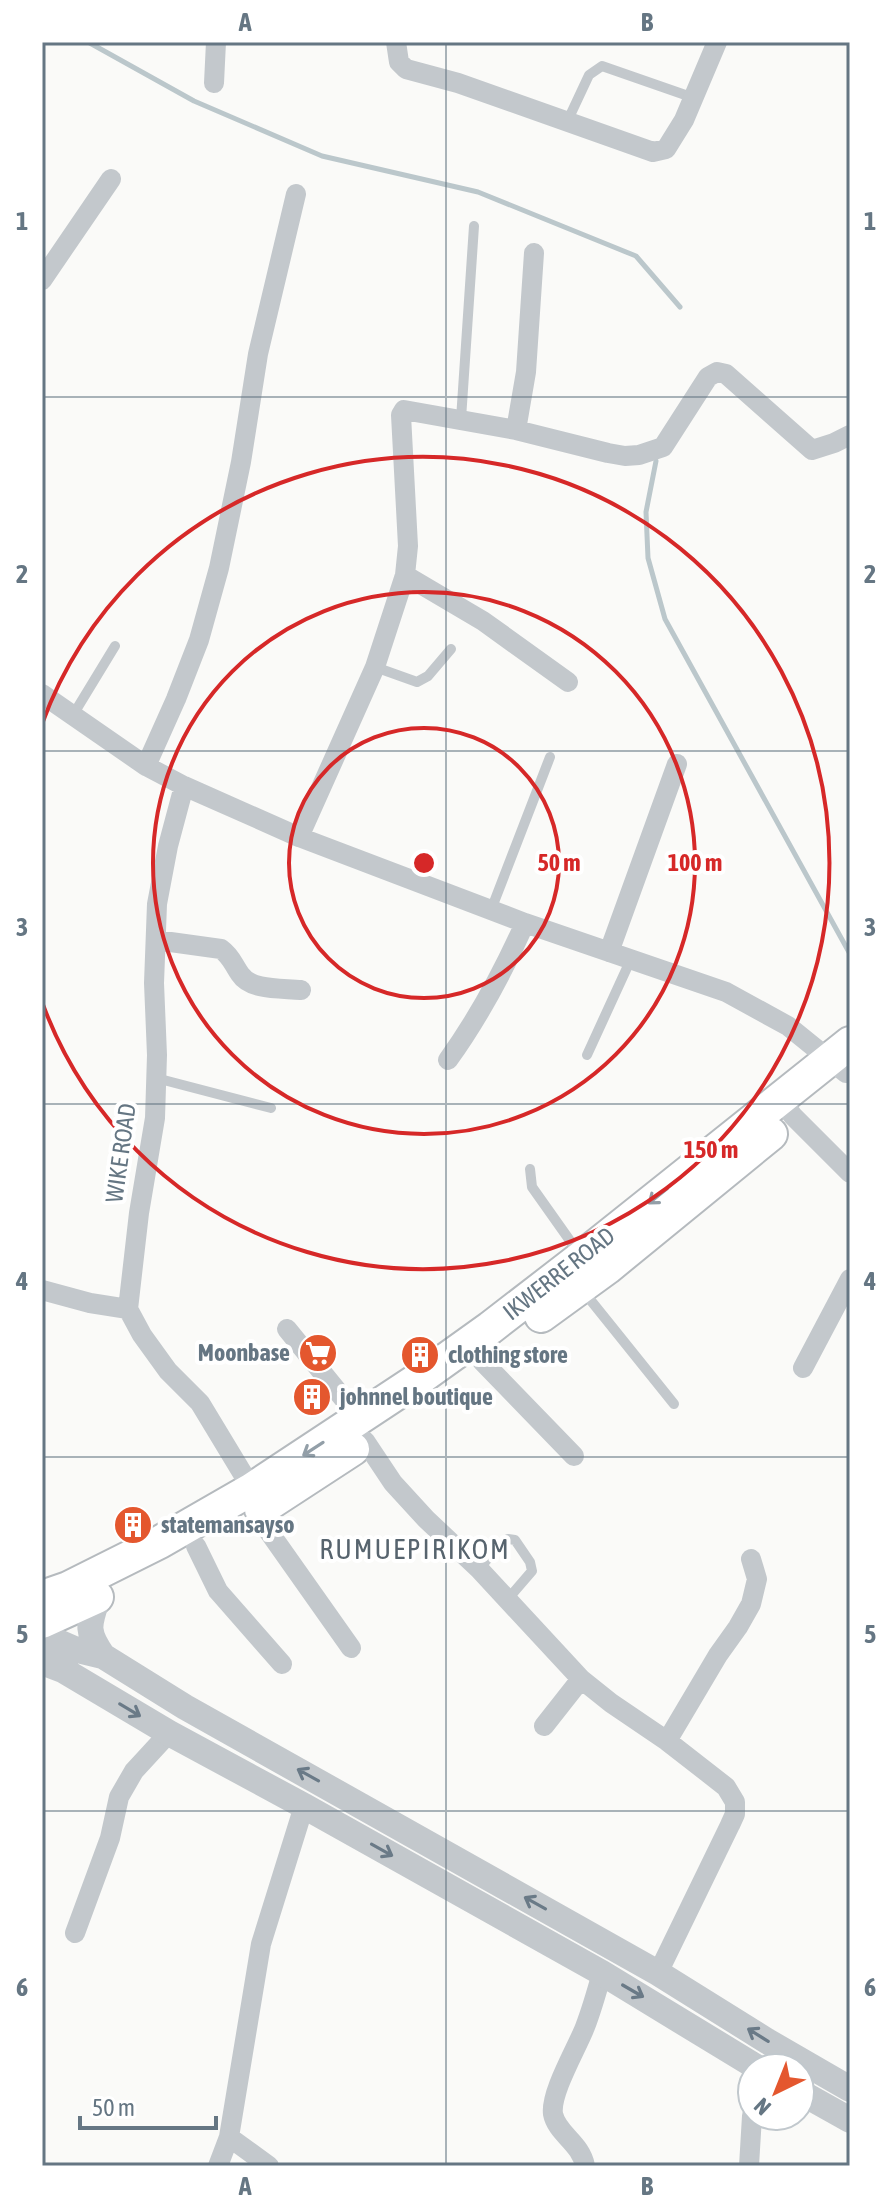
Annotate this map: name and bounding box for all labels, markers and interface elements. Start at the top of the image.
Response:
text: A [238,7,252,37]
text: B [641,7,654,37]
text: 1 [16,206,28,236]
text: 1 [864,206,876,236]
text: 2 [16,559,28,589]
text: 2 [864,559,876,589]
centre of rings [410,849,438,877]
text: 50 m [537,849,581,876]
text: 100 m [668,849,722,876]
text: 3 [16,912,28,942]
text: 3 [864,912,876,942]
street label: WIKE ROAD [100,1102,141,1204]
text: 150 m [684,1136,738,1163]
one-way arrow [648,1188,669,1205]
street label: IKWERRE ROAD [498,1222,620,1325]
text: 4 [15,1266,28,1296]
text: 4 [863,1266,876,1296]
supermarket icon: Moonbase [297,1332,339,1374]
building icon: clothing store [399,1334,441,1376]
place label: Moonbase [198,1339,290,1366]
place label: clothing store [448,1341,568,1368]
building icon: johnnel boutique [291,1376,333,1418]
place label: johnnel boutique [338,1383,493,1410]
one-way arrow [302,1442,325,1458]
building icon: statemansayso [112,1504,154,1546]
place label: statemansayso [161,1511,294,1538]
district label: RUMUEPIRIKOM [319,1533,511,1565]
text: 5 [16,1619,28,1649]
text: 5 [864,1619,876,1649]
one-way arrow [118,1702,141,1718]
one-way arrow [297,1767,320,1783]
one-way arrow [369,1842,393,1858]
one-way arrow [523,1895,547,1910]
text: 6 [16,1972,28,2002]
text: 6 [864,1972,876,2002]
one-way arrow [620,1984,644,1999]
one-way arrow [747,2027,770,2043]
north arrow [736,2052,816,2132]
scale bar [80,2080,216,2130]
text: N [749,2093,776,2121]
text: 50 m [92,2094,135,2121]
text: A [238,2171,252,2201]
text: B [641,2171,654,2201]

